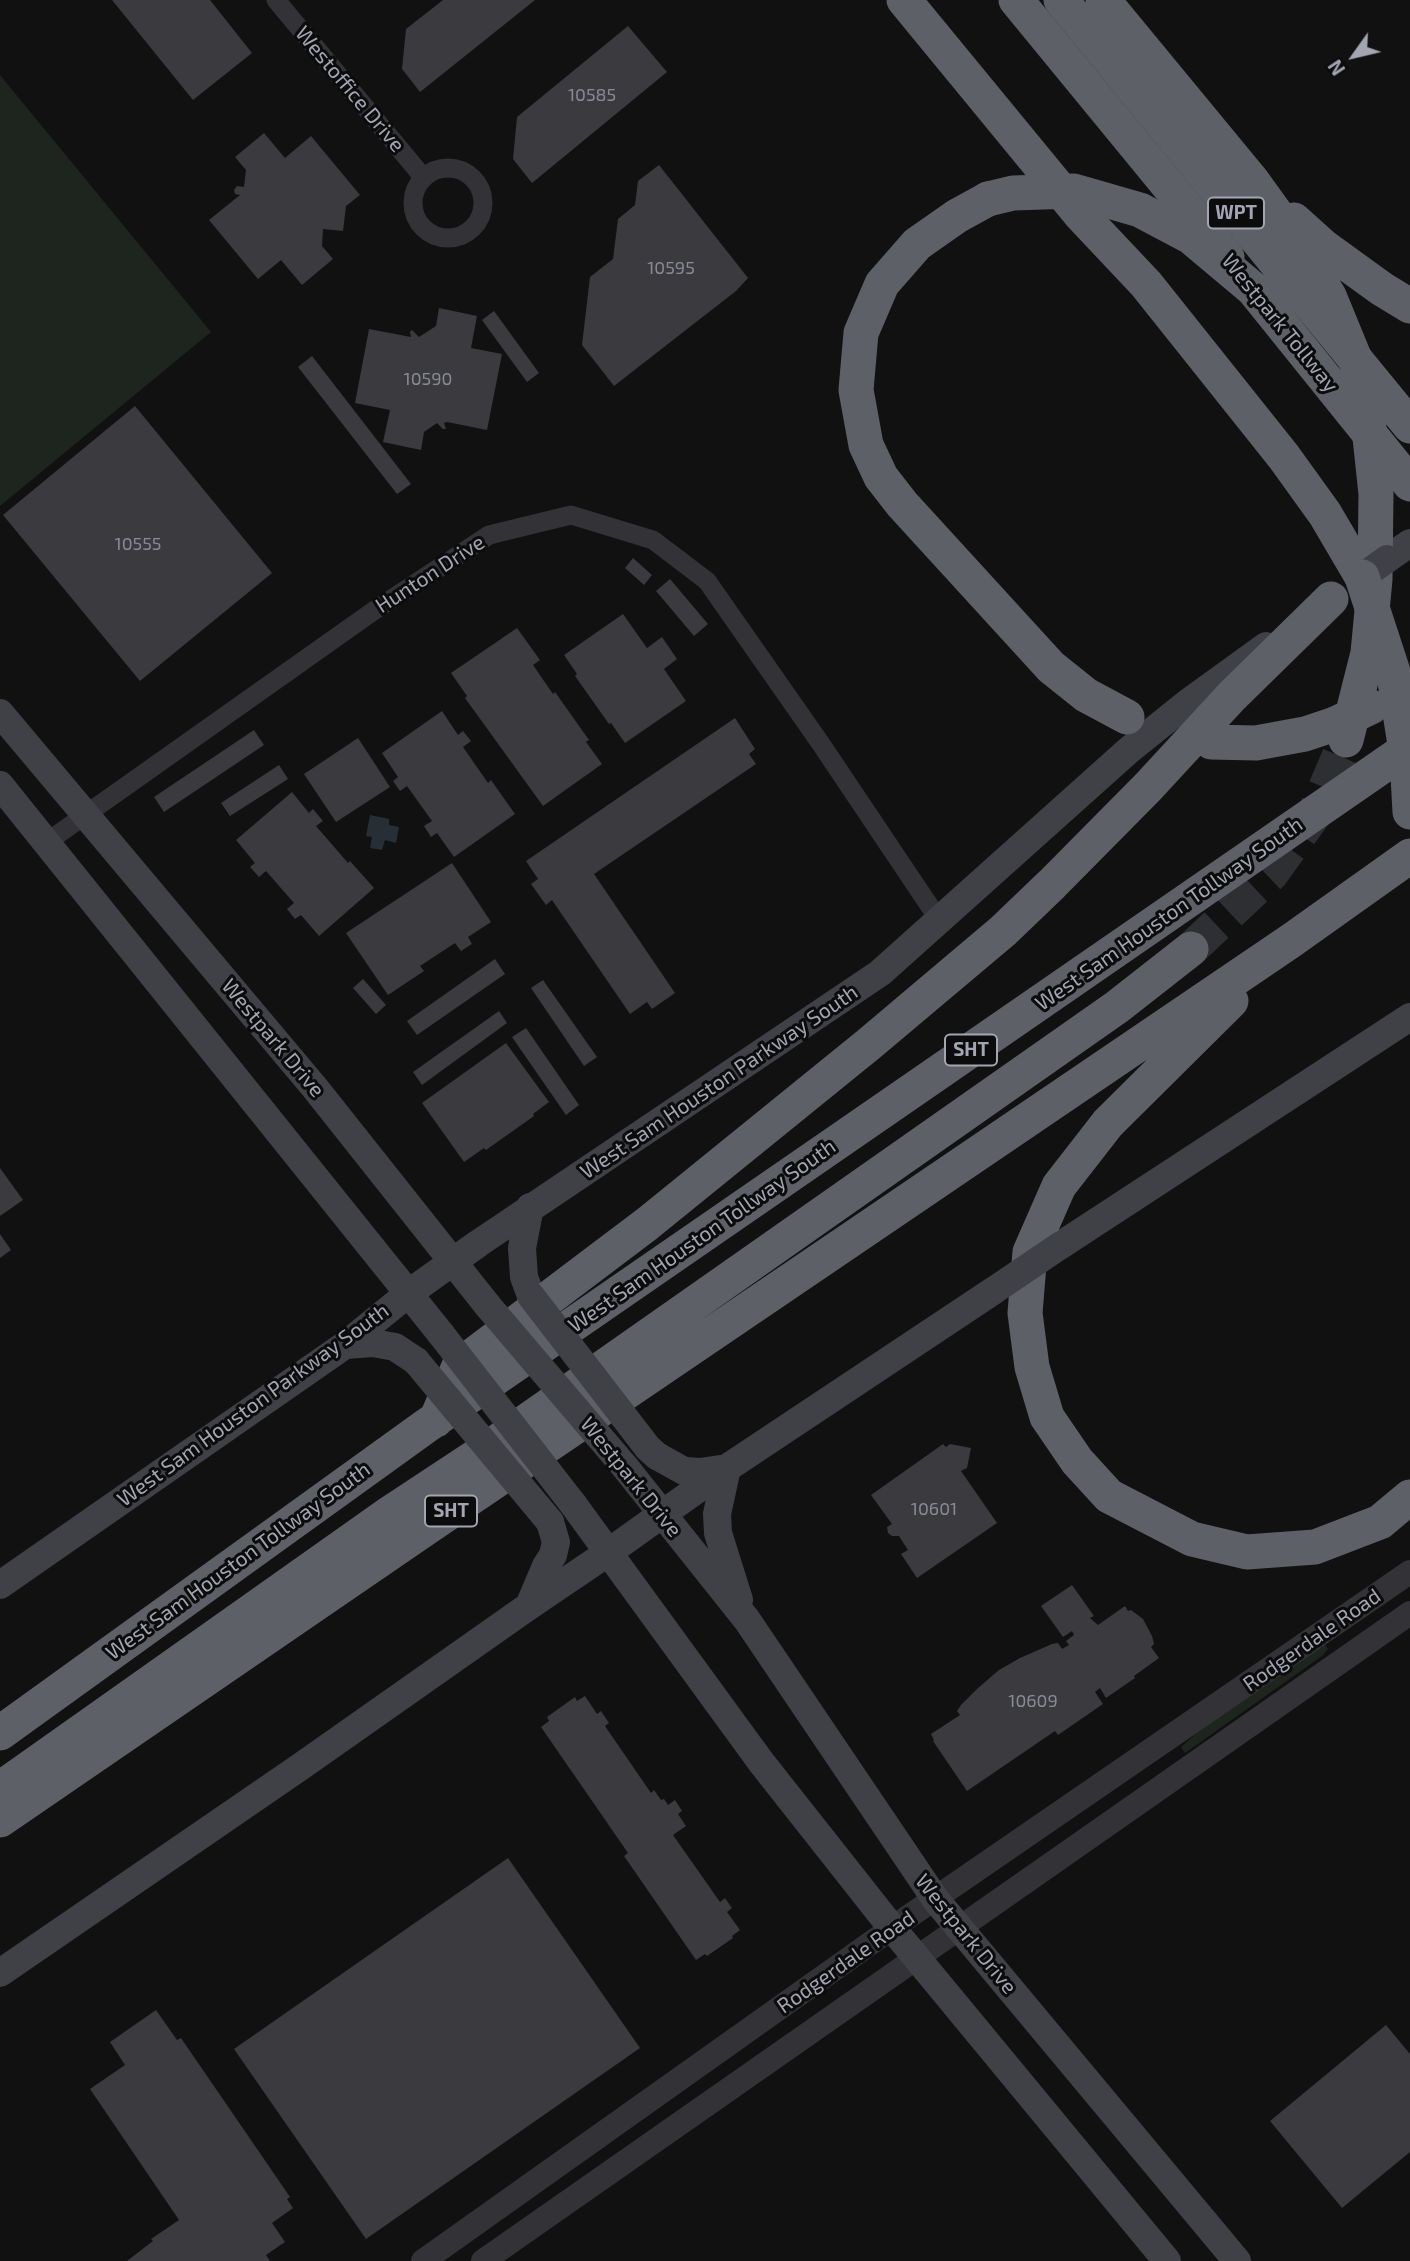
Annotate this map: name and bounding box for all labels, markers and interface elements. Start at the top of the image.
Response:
street label: Westoffice Drive [290,21,410,157]
north arrow [1319,21,1389,91]
text: N [1323,56,1350,80]
house number: 10585 [568,84,616,106]
road number: WPT [1208,197,1264,228]
street label: Westpark Tollway [1216,249,1344,397]
house number: 10595 [647,257,695,279]
house number: 10590 [404,368,452,390]
street label: Hunton Drive [371,529,489,619]
house number: 10555 [115,533,161,555]
street label: West Sam Houston Tollway South [1031,812,1307,1016]
street label: Westpark Drive [216,974,330,1102]
street label: West Sam Houston Parkway South [575,979,863,1185]
road number: SHT [945,1034,997,1066]
street label: West Sam Houston Tollway South [564,1134,840,1338]
street label: West Sam Houston Parkway South [112,1298,394,1512]
street label: Westpark Drive [575,1412,687,1542]
street label: West Sam Houston Tollway South [101,1457,375,1665]
road number: SHT [425,1496,477,1526]
house number: 10601 [911,1498,957,1520]
street label: Rodgerdale Road [1238,1583,1386,1697]
house number: 10609 [1008,1690,1058,1712]
street label: Westpark Drive [910,1869,1022,1999]
street label: Rodgerdale Road [772,1905,920,2019]

